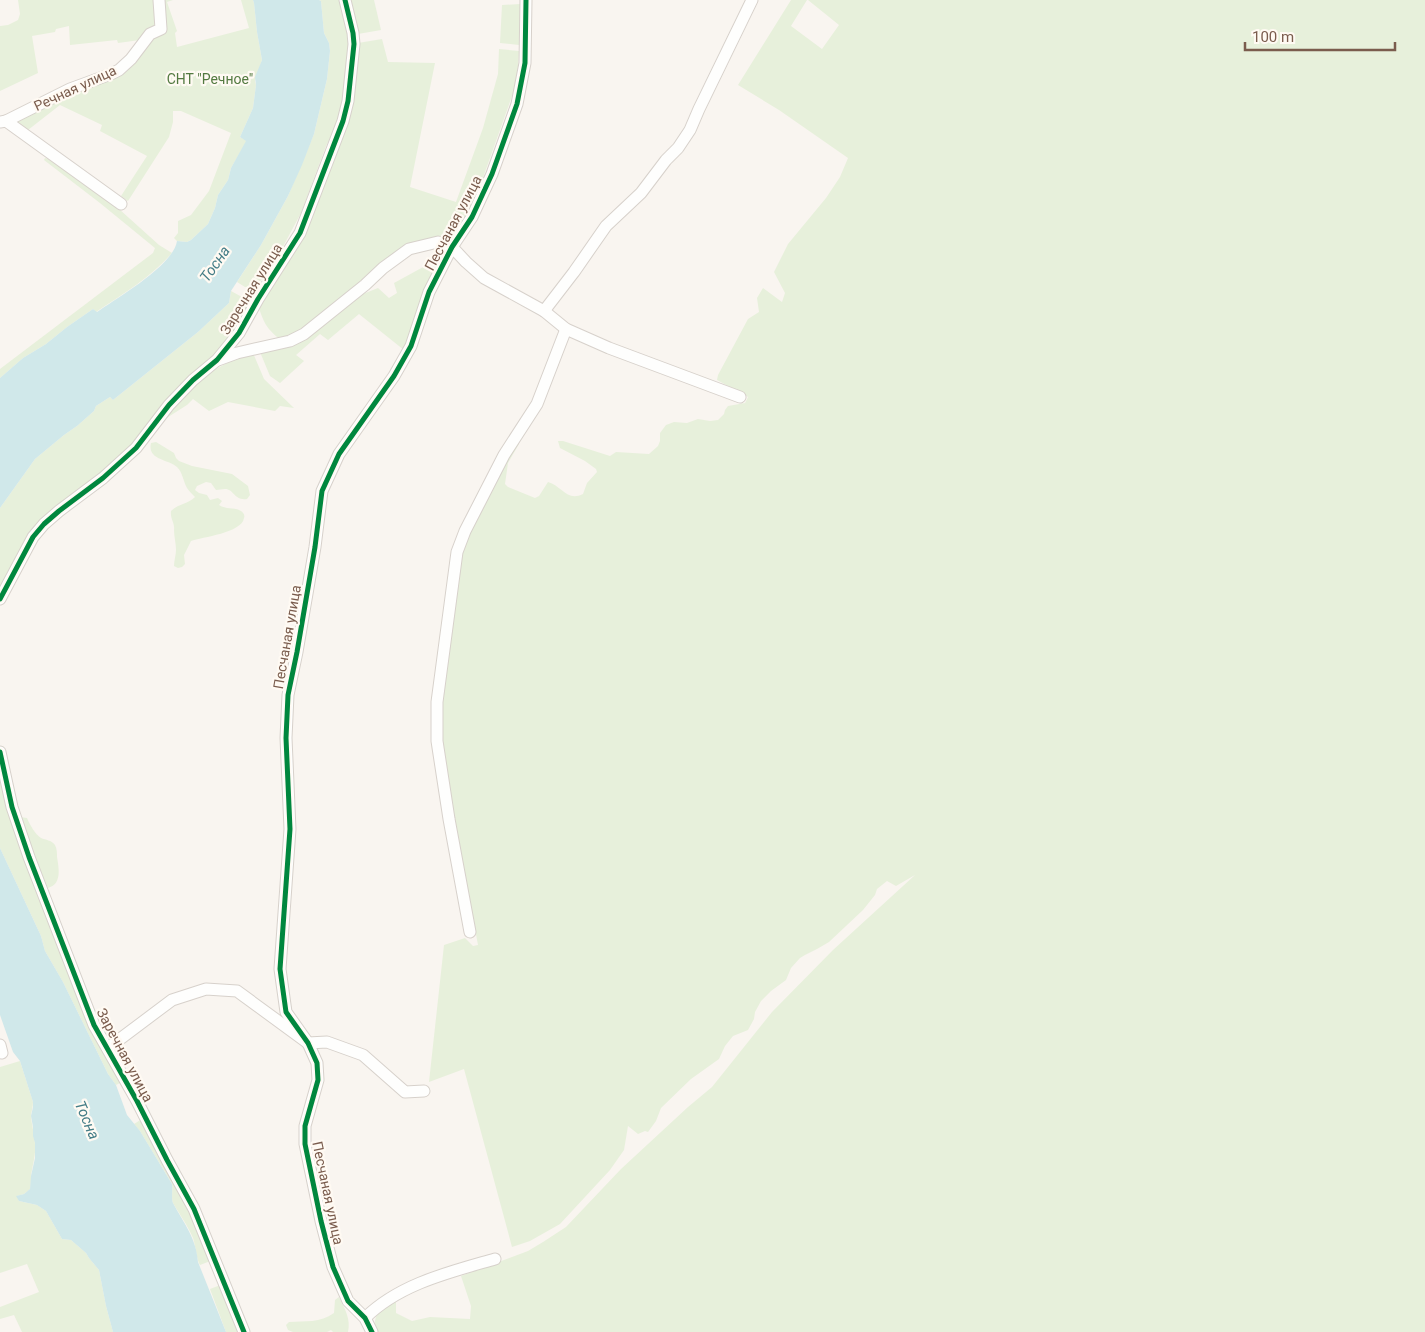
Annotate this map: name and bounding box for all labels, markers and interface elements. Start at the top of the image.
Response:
scale bar [1245,20,1395,52]
text: 100 m [1252,28,1294,46]
street label: Речная улица [31,62,119,114]
park label: СНТ "Речное" [167,71,253,87]
street label: Песчаная улица [421,173,485,273]
street label: Заречная улица [217,241,285,337]
water label: Тосна [196,242,234,286]
street label: Песчаная улица [270,584,304,690]
street label: Заречная улица [93,1005,157,1105]
water label: Тосна [71,1098,103,1142]
street label: Песчаная улица [309,1140,347,1246]

